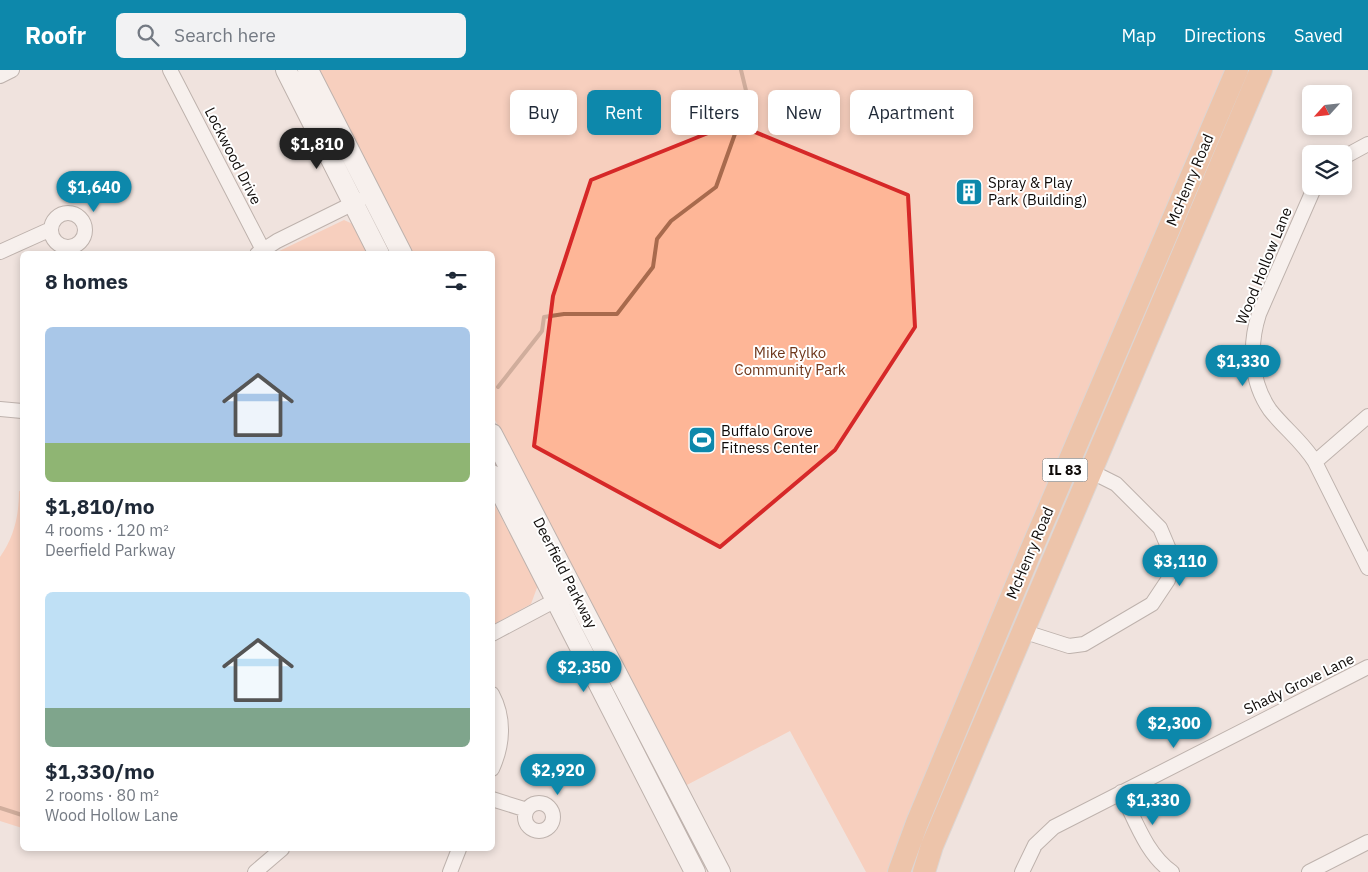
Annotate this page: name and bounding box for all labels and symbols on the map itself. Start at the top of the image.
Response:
north arrow [1302,85,1352,135]
street label: Lockwood Drive [201,104,266,208]
pin: $1,810 [276,128,358,170]
street label: McHenry Road [1162,131,1217,229]
pin: $1,640 [53,170,135,213]
place label: Spray & Play Park (Building) [988,173,1087,209]
building icon: Spray & Play Park (Building) [954,177,984,207]
street label: Wood Hollow Lane [1231,204,1296,327]
park label: Mike Rylko Community Park [734,343,846,379]
pin: $1,330 [1202,344,1284,387]
place label: Buffalo Grove Fitness Center [721,421,819,457]
sports icon: Buffalo Grove Fitness Center [687,425,717,455]
road number: IL 83 [1042,458,1088,482]
street label: McHenry Road [1002,504,1057,602]
street label: Deerfield Parkway [529,514,602,632]
pin: $3,110 [1139,544,1221,587]
street label: Shady Grove Lane [1241,649,1357,718]
pin: $2,350 [543,650,625,693]
pin: $2,300 [1133,706,1215,749]
pin: $2,920 [517,754,599,796]
pin: $1,330 [1112,784,1194,826]

